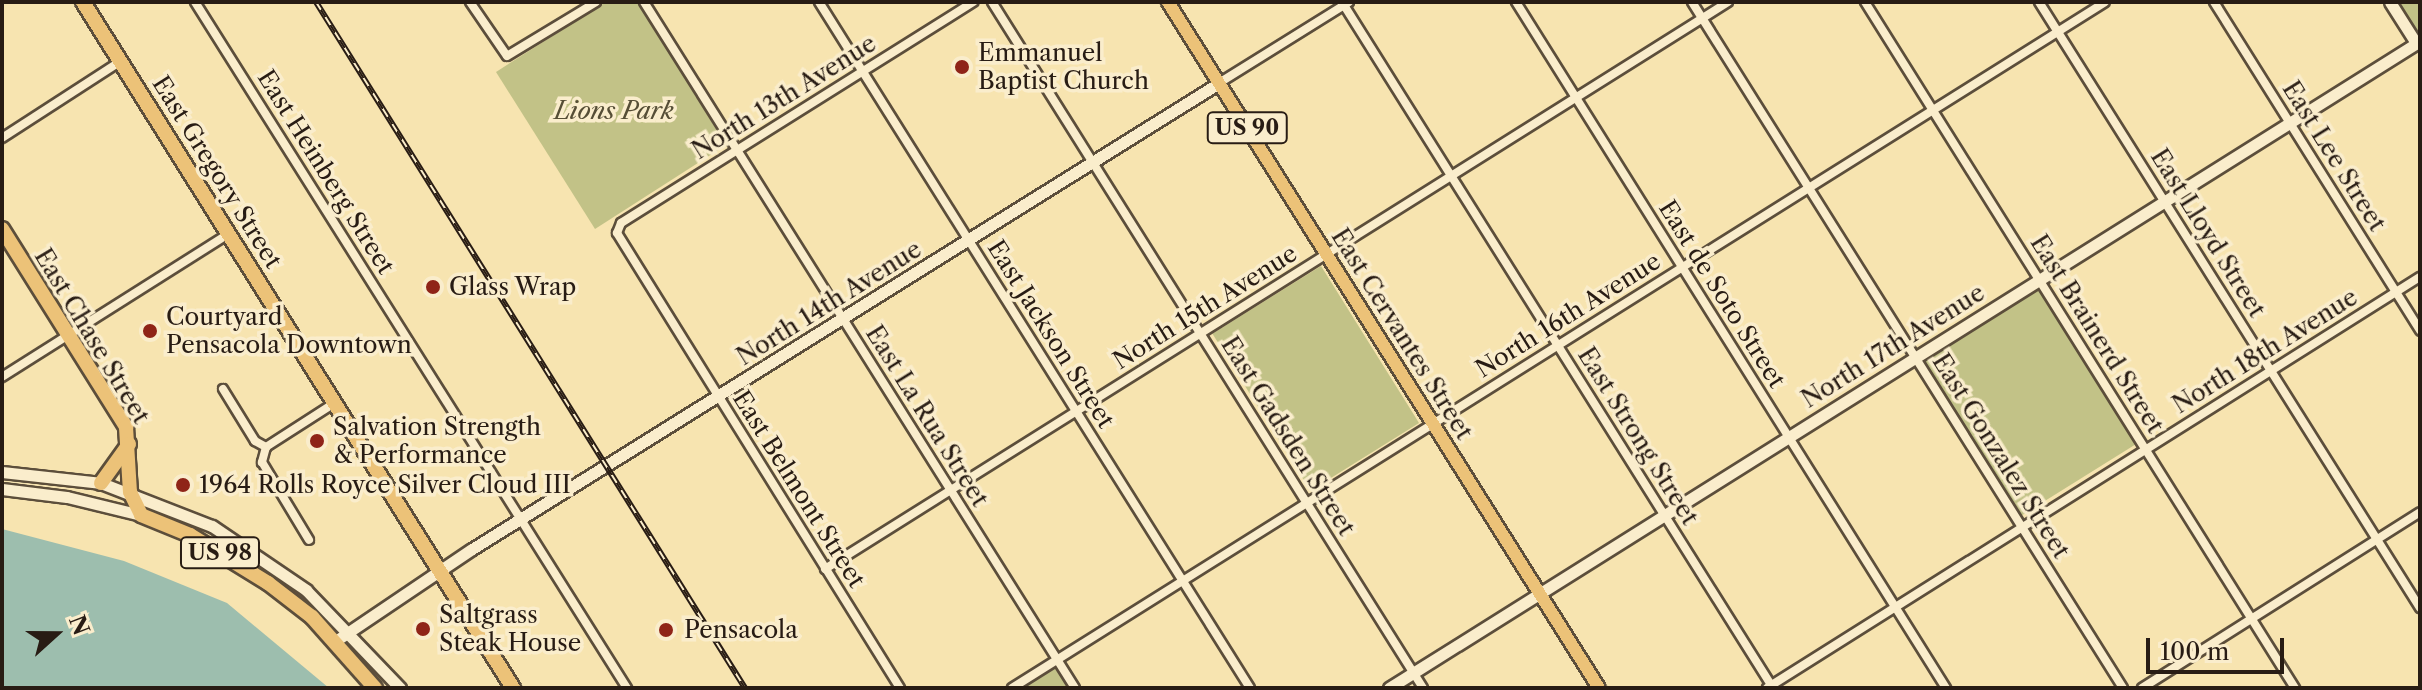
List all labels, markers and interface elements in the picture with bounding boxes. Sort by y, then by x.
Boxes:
street label: North 13th Avenue [686,28,882,166]
place label: Emmanuel Baptist Church [978,39,1149,95]
marker: Emmanuel Baptist Church [953,58,971,76]
street label: East Heinberg Street [251,65,401,279]
street label: East Gregory Street [146,70,288,274]
street label: East Lee Street [2276,76,2392,236]
park label: Lions Park [554,97,674,125]
road number: US 90 [1205,110,1289,146]
street label: East Lloyd Street [2145,144,2271,322]
street label: East de Soto Street [1653,195,1791,393]
street label: East Cervantes Street [1325,223,1479,445]
street label: East Brainerd Street [2024,230,2170,438]
street label: North 14th Avenue [731,234,927,372]
street label: East Jackson Street [981,235,1121,433]
street label: North 15th Avenue [1107,239,1303,375]
street label: East Chase Street [28,243,156,429]
street label: North 16th Avenue [1470,246,1666,384]
place label: Glass Wrap [449,273,577,301]
marker: Glass Wrap [424,278,442,296]
street label: North 17th Avenue [1796,278,1990,414]
street label: North 18th Avenue [2167,282,2363,420]
place label: Courtyard Pensacola Downtown [166,303,412,359]
street label: East La Rua Street [860,320,994,512]
marker: Courtyard Pensacola Downtown [141,322,159,340]
street label: East Gadsden Street [1215,331,1361,541]
street label: East Strong Street [1572,342,1704,530]
street label: East Gonzalez Street [1926,348,2076,564]
street label: East Belmont Street [727,385,871,593]
place label: Salvation Strength & Performance [333,413,541,469]
marker: Salvation Strength & Performance [308,432,326,450]
place label: 1964 Rolls Royce Silver Cloud III [199,471,571,499]
marker: 1964 Rolls Royce Silver Cloud III [174,476,192,494]
road number: US 98 [178,535,262,571]
north arrow [16,594,96,674]
place label: Saltgrass Steak House [439,601,582,657]
text: N [63,611,95,639]
place label: Pensacola [684,616,798,644]
marker: Pensacola [655,619,677,641]
marker: Saltgrass Steak House [414,620,432,638]
scale bar [2150,622,2288,672]
text: 100 m [2160,637,2229,666]

